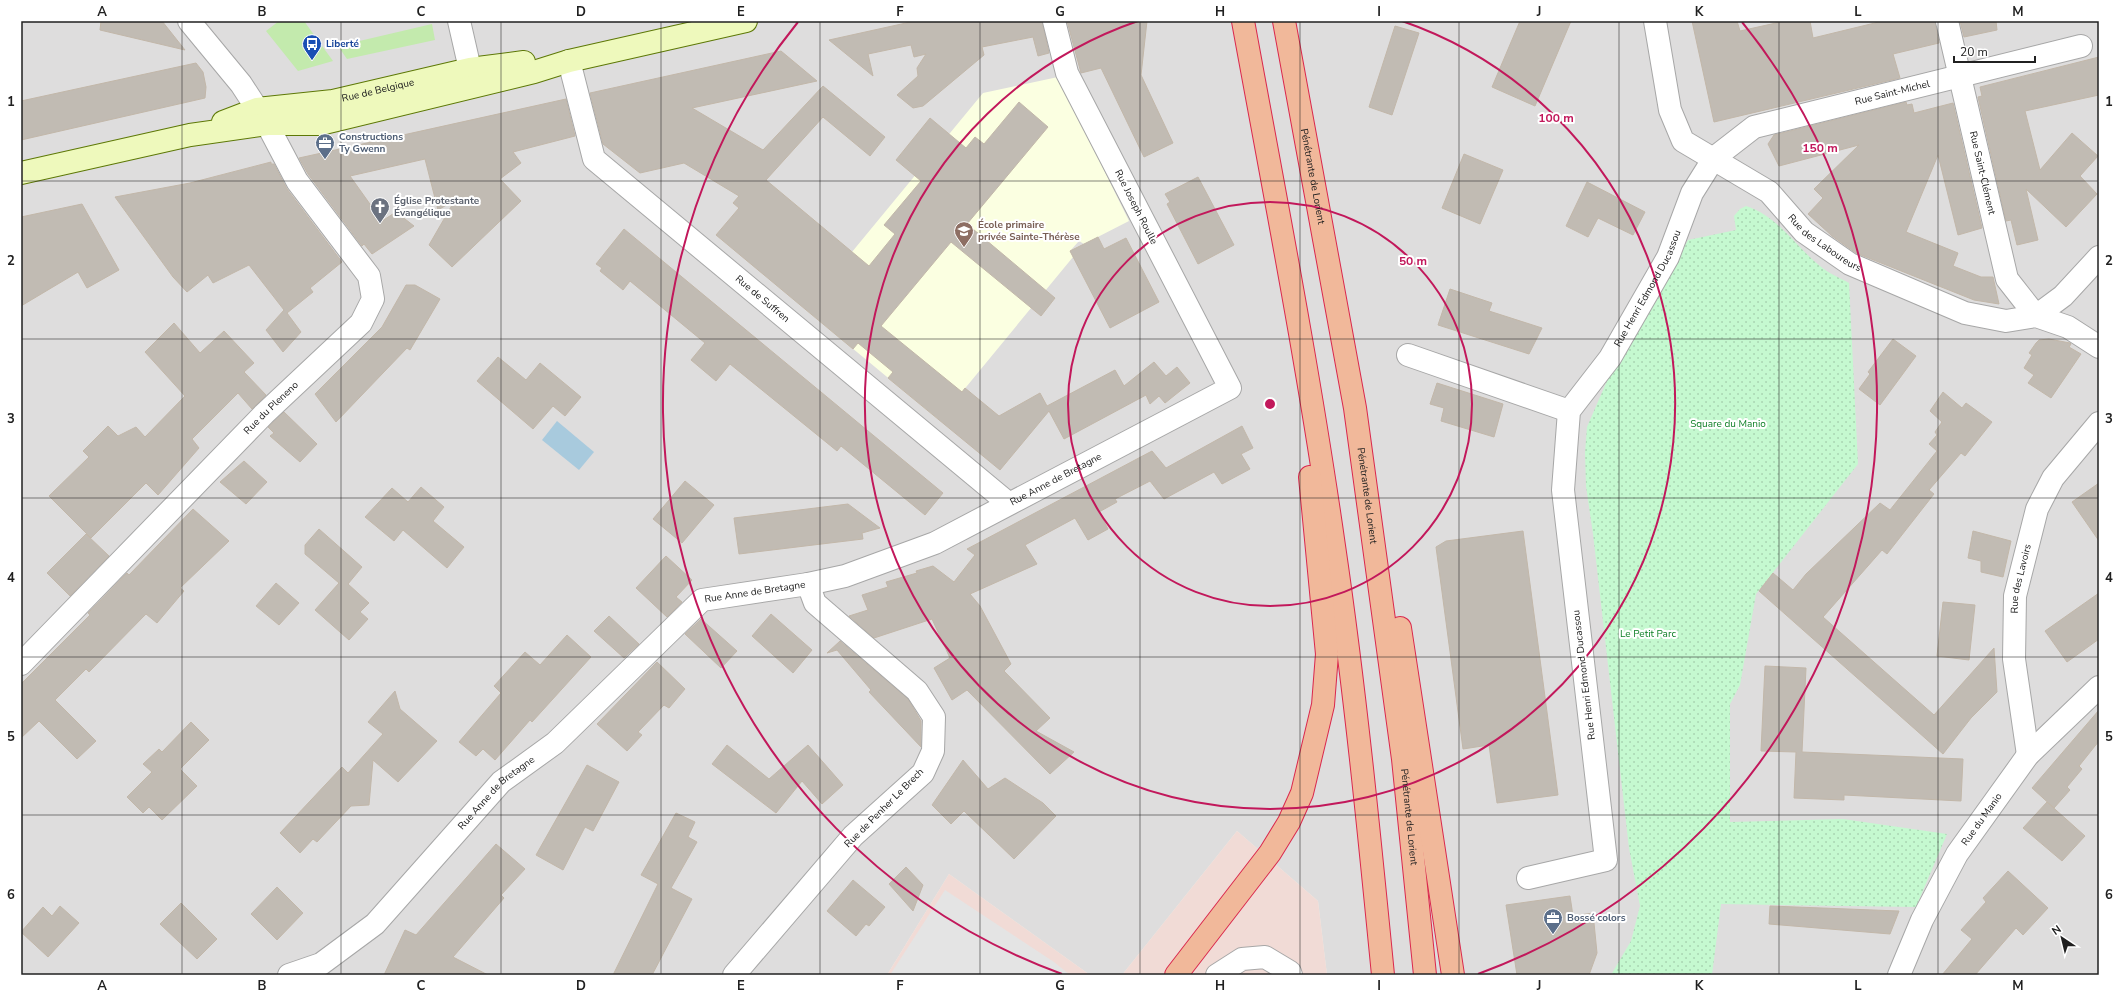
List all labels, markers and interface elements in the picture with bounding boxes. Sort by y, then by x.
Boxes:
text: A [97,3,107,21]
text: B [258,3,267,21]
text: C [417,3,426,21]
text: D [576,3,586,21]
text: E [737,3,745,21]
text: F [896,3,904,21]
text: G [1055,3,1065,21]
text: H [1215,3,1225,21]
text: I [1377,3,1381,21]
text: J [1536,3,1541,21]
text: K [1695,3,1704,21]
text: L [1854,3,1862,21]
text: M [2012,3,2024,21]
bus stop icon: Liberté [301,33,323,61]
place label: Liberté [326,37,360,51]
scale bar [1954,38,2035,64]
text: 20 m [1960,44,1988,60]
street label: Rue de Belgique [340,75,416,106]
street label: Rue Saint-Michel [1853,77,1931,109]
text: 1 [7,93,15,111]
text: 1 [2105,93,2113,111]
text: 100 m [1538,110,1574,126]
street label: Pénétrante de Lorient [1297,127,1328,226]
place label: Constructions Ty Gwenn [339,130,403,156]
street label: Rue Saint-Clément [1966,130,1999,217]
office icon: Constructions Ty Gwenn [314,132,336,160]
text: 150 m [1802,140,1838,156]
street label: Rue Joseph Roulle [1111,167,1161,247]
place label: Église Protestante Évangélique [394,194,480,220]
church icon: Église Protestante Évangélique [369,196,391,224]
street label: Rue des Laboureurs [1784,211,1864,275]
place label: École primaire privée Sainte-Thérèse [978,218,1080,244]
school or university icon: École primaire privée Sainte-Thérèse [953,220,975,248]
street label: Rue Henri Edmond Ducassou [1611,228,1684,350]
text: 2 [7,252,15,270]
text: 2 [2105,252,2113,270]
text: 50 m [1399,253,1427,269]
street label: Rue de Suffren [732,272,793,326]
street label: Rue du Pleneno [241,378,302,438]
centre of rings [1263,397,1277,411]
text: 3 [7,410,15,428]
text: 3 [2105,410,2113,428]
park label: Square du Manio [1690,417,1766,431]
street label: Pénétrante de Lorient [1353,447,1381,545]
street label: Rue Anne de Bretagne [1007,450,1104,509]
street label: Rue des Lavoirs [2008,542,2035,614]
text: 4 [7,569,15,587]
text: 4 [2105,569,2113,587]
street label: Rue Anne de Bretagne [703,578,806,607]
street label: Rue Henri Edmond Ducassou [1569,609,1599,741]
park label: Le Petit Parc [1620,627,1676,641]
text: 5 [7,728,15,746]
text: 5 [2105,728,2113,746]
street label: Rue Anne de Bretagne [455,753,538,833]
street label: Rue de Penher Le Brech [841,765,927,851]
street label: Pénétrante de Lorient [1397,768,1421,866]
street label: Rue du Manio [1958,790,2006,848]
text: 6 [7,886,15,904]
text: 6 [2105,886,2113,904]
office icon: Bossé colors [1542,907,1564,935]
place label: Bossé colors [1567,911,1626,925]
north arrow [2042,918,2082,958]
text: N [2049,922,2064,939]
text: A [97,977,107,995]
text: B [258,977,267,995]
text: C [417,977,426,995]
text: D [576,977,586,995]
text: E [737,977,745,995]
text: F [896,977,904,995]
text: G [1055,977,1065,995]
text: H [1215,977,1225,995]
text: I [1377,977,1381,995]
text: J [1536,977,1541,995]
text: K [1695,977,1704,995]
text: L [1854,977,1862,995]
text: M [2012,977,2024,995]

